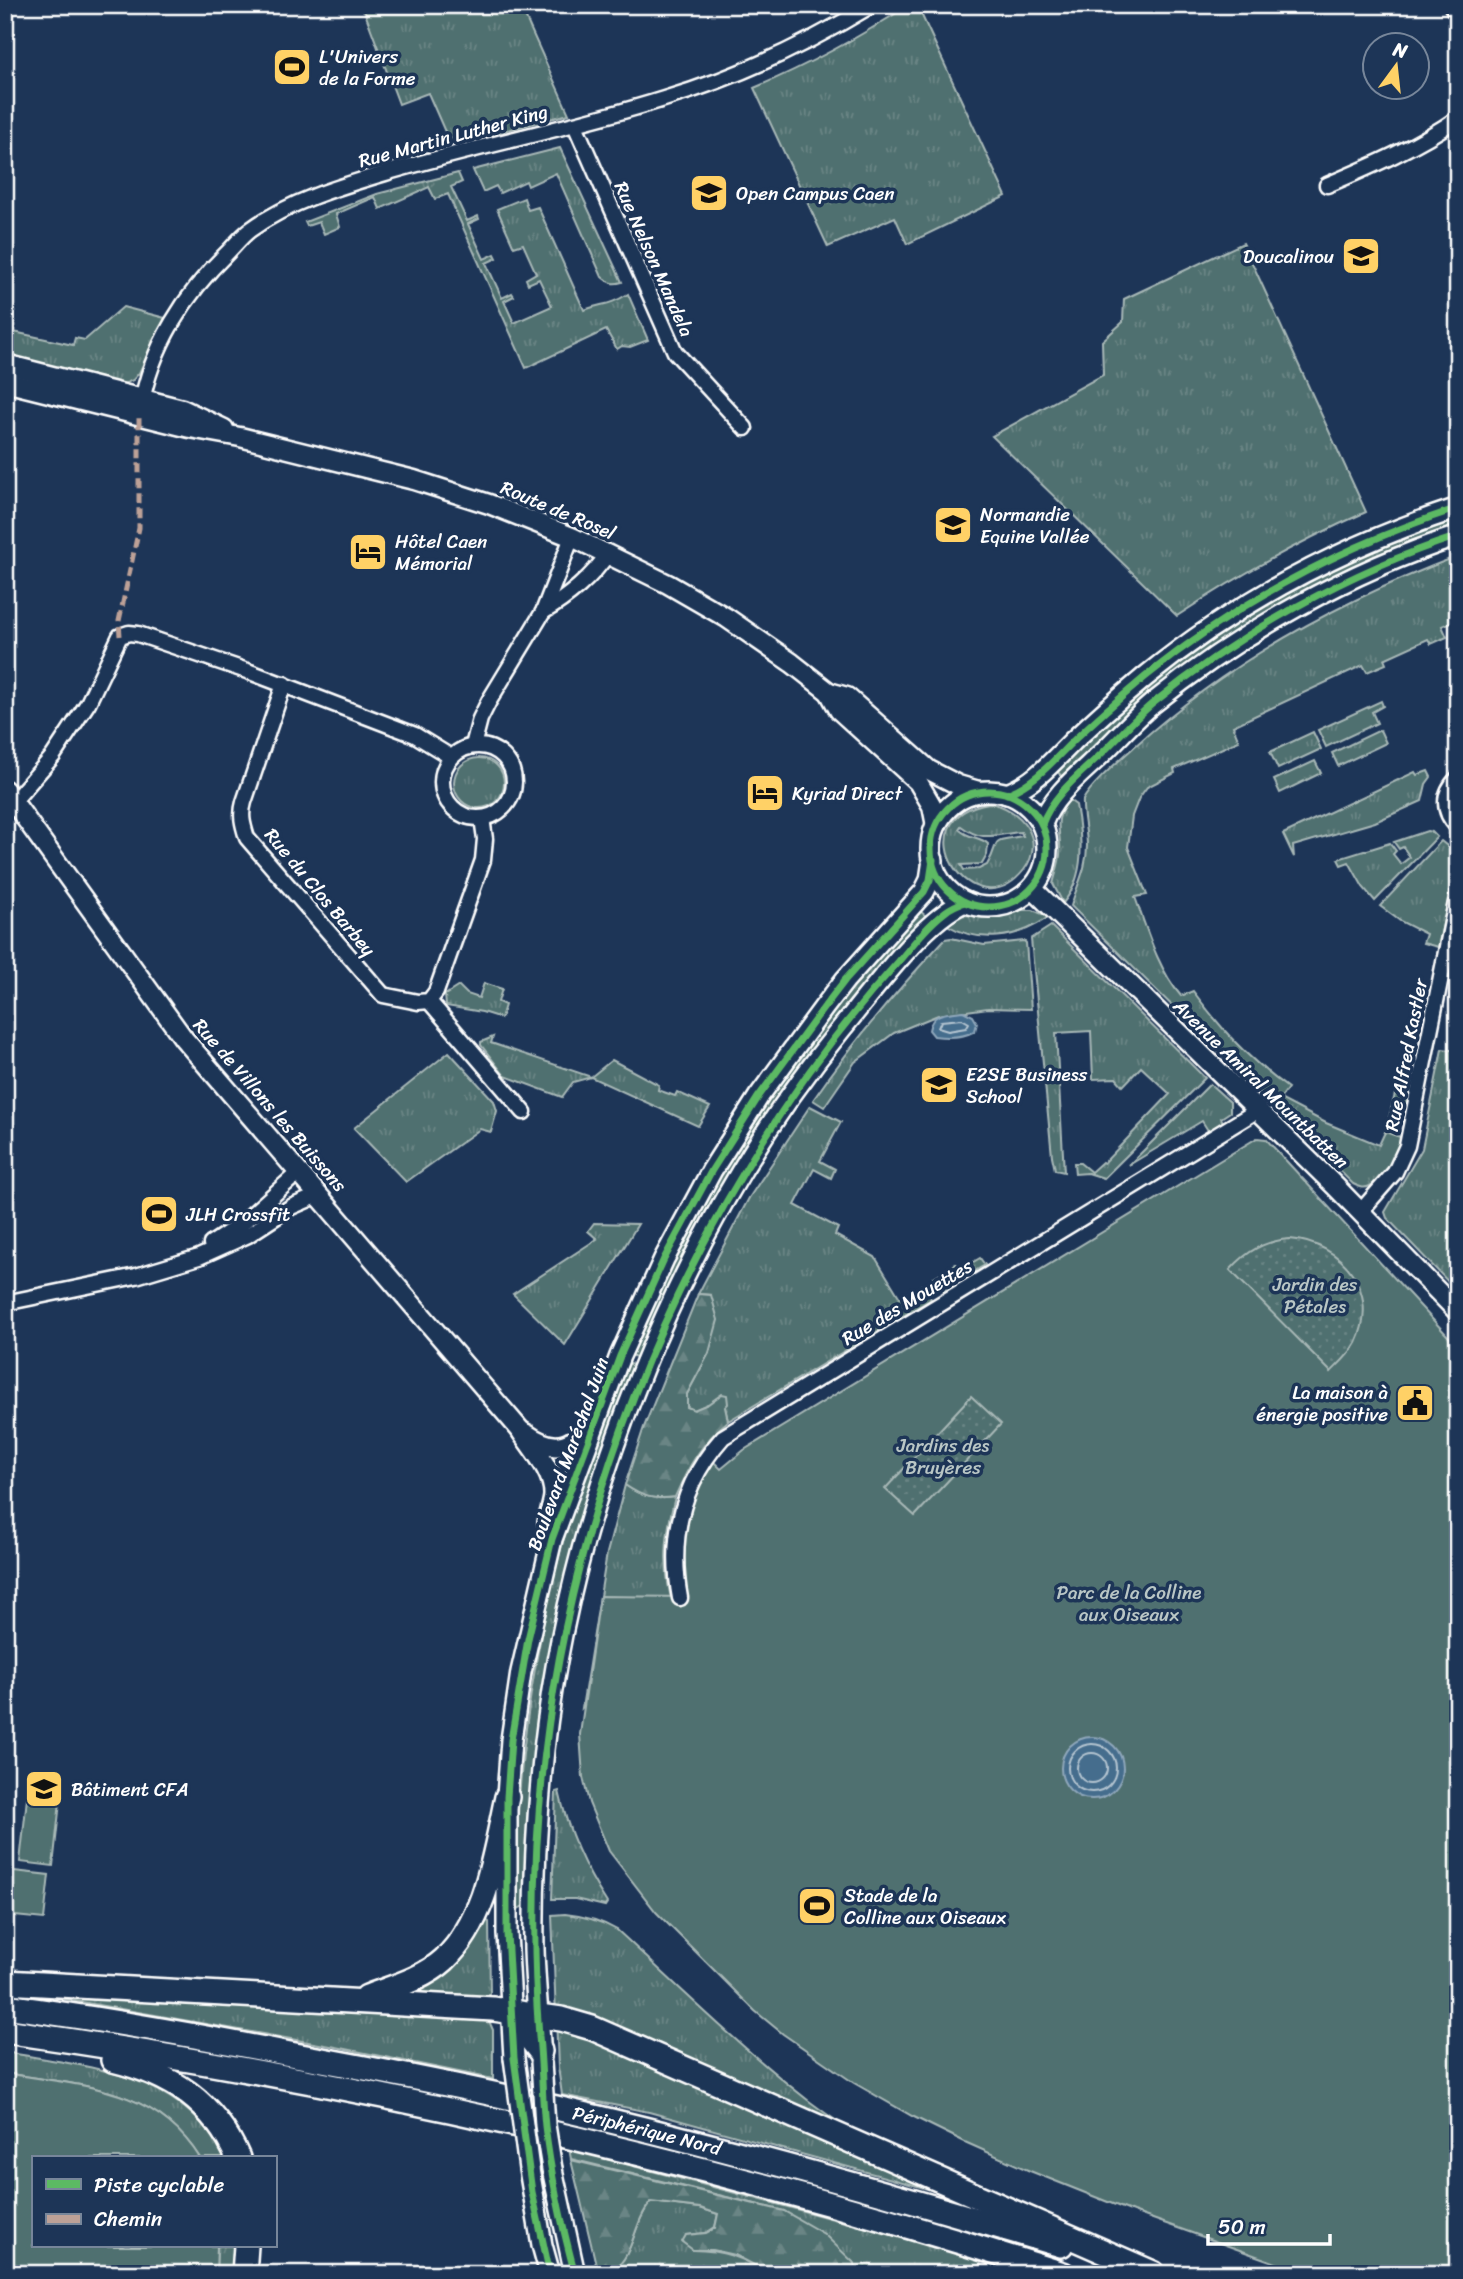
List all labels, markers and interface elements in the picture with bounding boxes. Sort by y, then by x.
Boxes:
north arrow [1362,32,1432,102]
text: N [1389,32,1412,68]
place label: L'Univers de la Forme [319,40,416,95]
sports icon: L'Univers de la Forme [271,46,313,88]
street label: Rue Martin Luther King [355,95,552,177]
school or university icon: Open Campus Caen [688,172,730,214]
street label: Rue Nelson Mandela [605,176,703,343]
place label: Open Campus Caen [736,177,895,210]
school or university icon: Doucalinou [1340,235,1382,277]
place label: Doucalinou [1243,240,1334,273]
street label: Route de Rosel [495,471,621,549]
place label: Normandie Equine Vallée [980,498,1090,553]
school or university icon: Normandie Equine Vallée [932,504,974,546]
place label: Hôtel Caen Mémorial [395,525,487,580]
hotel icon: Hôtel Caen Mémorial [347,531,389,573]
hotel icon: Kyriad Direct [744,772,786,814]
place label: Kyriad Direct [792,777,904,810]
street label: Rue du Clos Barbey [256,820,384,964]
street label: Rue Alfred Kastler [1375,975,1437,1134]
street label: Avenue Amiral Mountbatten [1165,990,1357,1177]
street label: Rue de Villons les Buissons [185,1010,355,1200]
place label: E2SE Business School [966,1058,1087,1113]
school or university icon: E2SE Business School [918,1064,960,1106]
sports icon: JLH Crossfit [138,1193,180,1235]
place label: JLH Crossfit [185,1198,290,1231]
street label: Rue des Mouettes [835,1250,979,1354]
park label: Jardin des Pétales [1272,1268,1358,1323]
street label: Boulevard Maréchal Juin [518,1352,618,1556]
place label: La maison à énergie positive [1256,1376,1388,1431]
public building icon: La maison à énergie positive [1394,1382,1436,1424]
park label: Jardins des Bruyères [896,1429,989,1484]
park label: Parc de la Colline aux Oiseaux [1057,1576,1201,1631]
school or university icon: Bâtiment CFA [23,1768,65,1810]
place label: Bâtiment CFA [71,1773,189,1806]
place label: Stade de la Colline aux Oiseaux [844,1879,1006,1934]
sports icon: Stade de la Colline aux Oiseaux [796,1885,838,1927]
street label: Périphérique Nord [569,2096,727,2165]
legend [32,2156,276,2248]
text: Piste cyclable [94,2166,225,2204]
text: Chemin [94,2200,162,2238]
scale bar [1208,2202,1330,2246]
text: 50 m [1218,2208,1266,2246]

